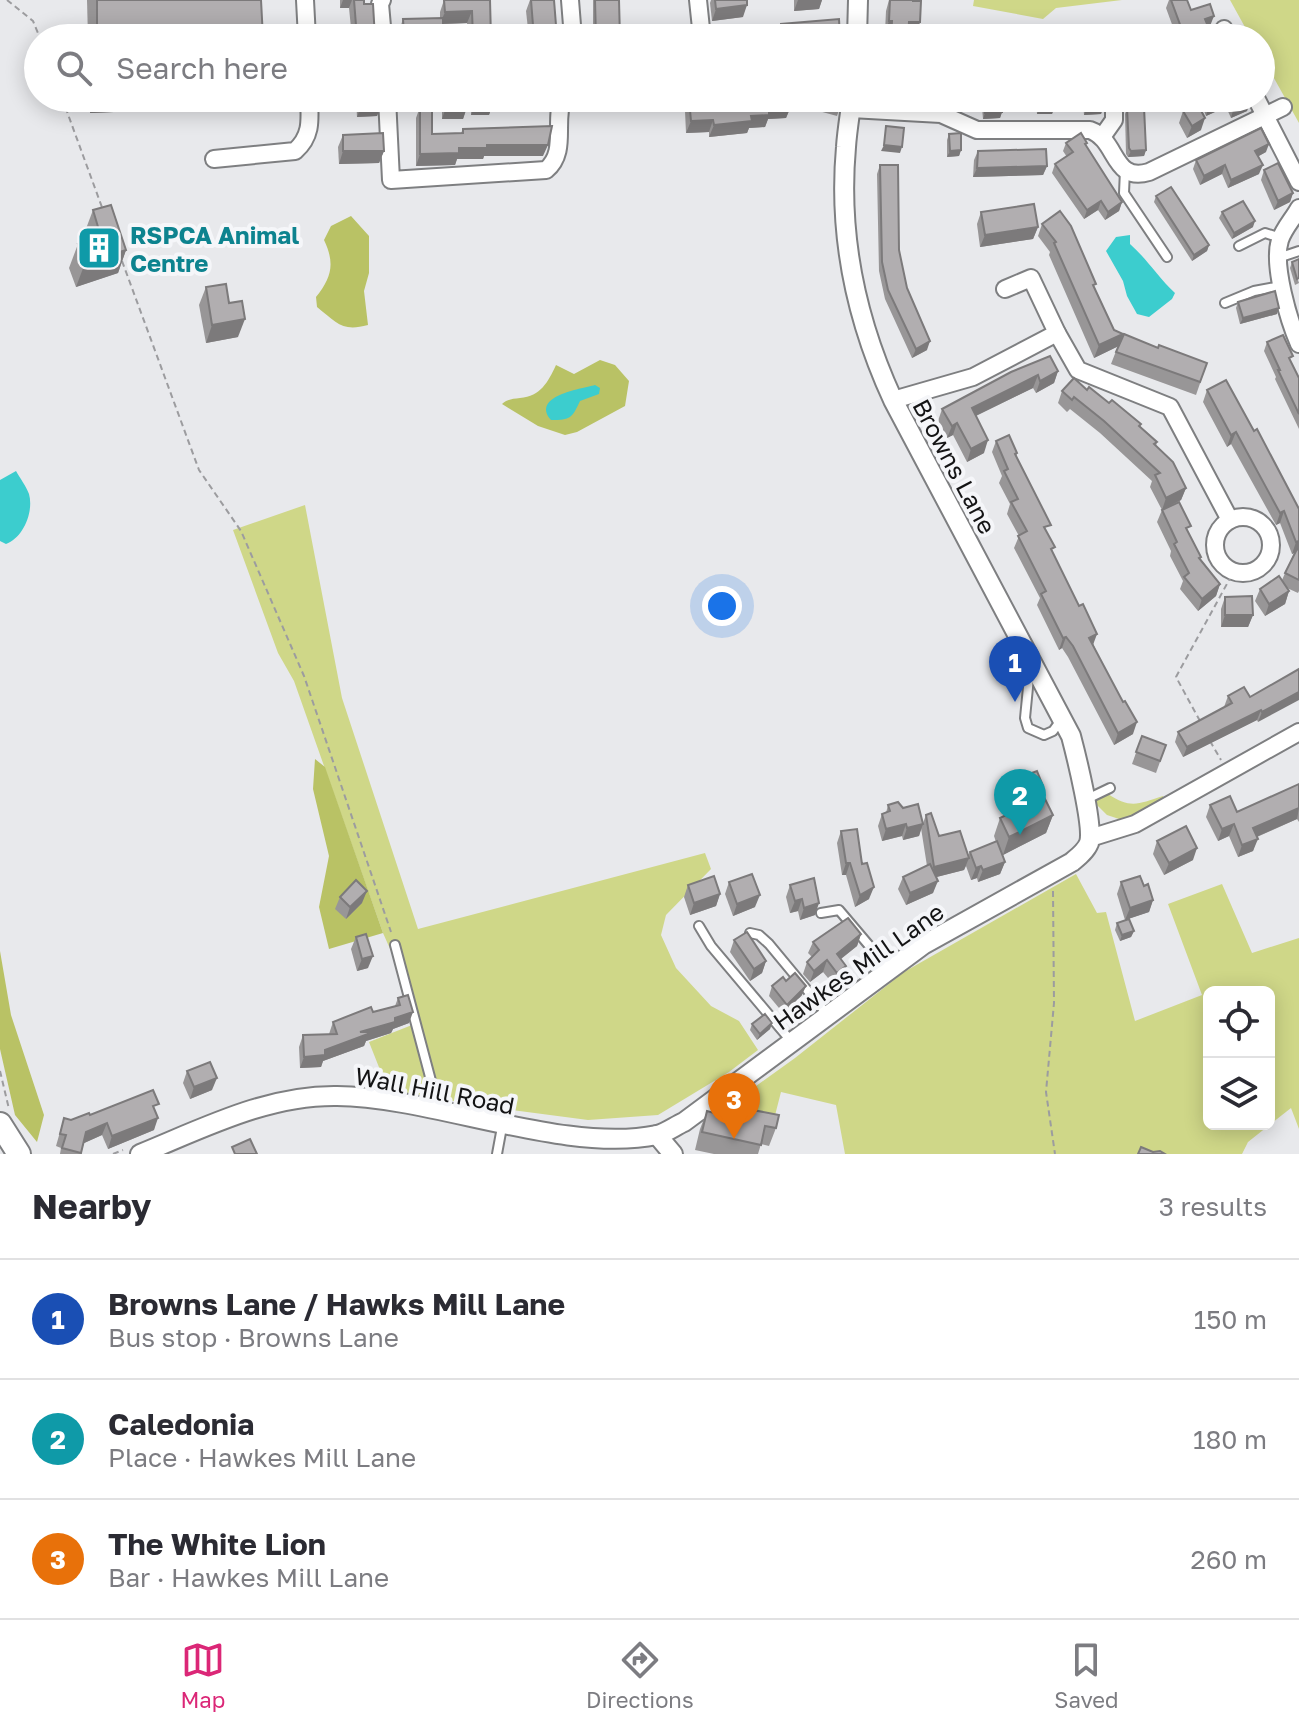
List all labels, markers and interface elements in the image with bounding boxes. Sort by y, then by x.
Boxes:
search box [24,24,1275,112]
icon: search [52,46,96,90]
text: Search here [116,50,288,86]
place label: RSPCA Animal Centre [130,220,299,277]
building icon: RSPCA Animal Centre [75,224,123,272]
street label: Browns Lane [907,394,1003,538]
your location [702,586,742,626]
pin: 1 [989,636,1041,702]
pin: 2 [994,769,1046,835]
street label: Hawkes Mill Lane [767,896,949,1036]
map controls [1203,986,1275,1130]
button: locate [1203,986,1275,1058]
button: layers [1203,1058,1275,1130]
street label: Wall Hill Road [353,1060,517,1120]
pin: 3 [708,1073,760,1139]
text: Nearby [32,1186,152,1226]
text: 3 results [1159,1191,1267,1222]
text: Browns Lane / Hawks Mill Lane [108,1286,565,1322]
text: 1 [51,1304,65,1335]
text: 150 m [1194,1304,1267,1335]
text: Bus stop · Browns Lane [108,1322,399,1353]
text: Caledonia [108,1406,255,1442]
text: 2 [50,1424,66,1455]
text: 180 m [1193,1424,1267,1455]
text: Place · Hawkes Mill Lane [108,1442,416,1473]
text: The White Lion [108,1526,326,1562]
text: 3 [50,1544,66,1575]
text: 260 m [1191,1544,1267,1575]
text: Bar · Hawkes Mill Lane [108,1562,389,1593]
tab: Map [180,1638,225,1713]
tab: Directions [586,1638,694,1713]
tab: Saved [1054,1638,1119,1713]

